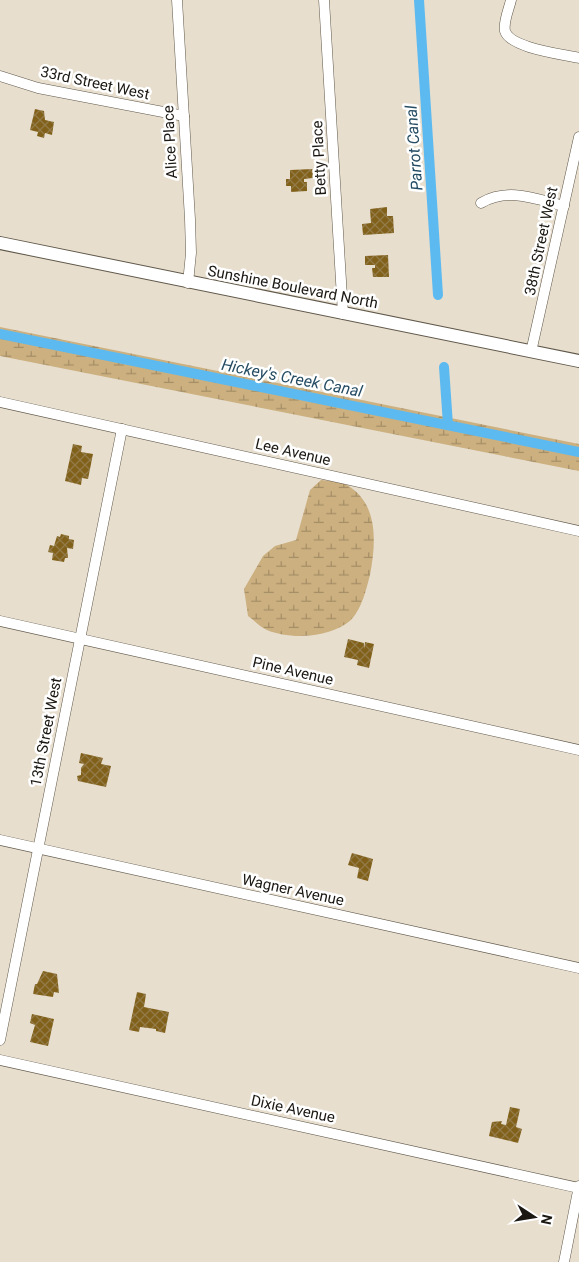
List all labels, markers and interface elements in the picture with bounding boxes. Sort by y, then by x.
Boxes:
street label: 33rd Street West [39,63,151,103]
water label: Parrot Canal [402,104,426,191]
street label: Alice Place [159,105,181,179]
street label: Betty Place [308,120,330,196]
street label: 38th Street West [521,185,561,297]
street label: Sunshine Boulevard North [206,262,380,312]
water label: Hickey's Creek Canal [220,355,364,401]
street label: Lee Avenue [254,435,332,469]
street label: Pine Avenue [251,653,335,689]
street label: 13th Street West [27,676,65,788]
street label: Wagner Avenue [240,870,346,910]
street label: Dixie Avenue [249,1091,337,1127]
north arrow [509,1192,559,1242]
text: N [538,1213,556,1226]

